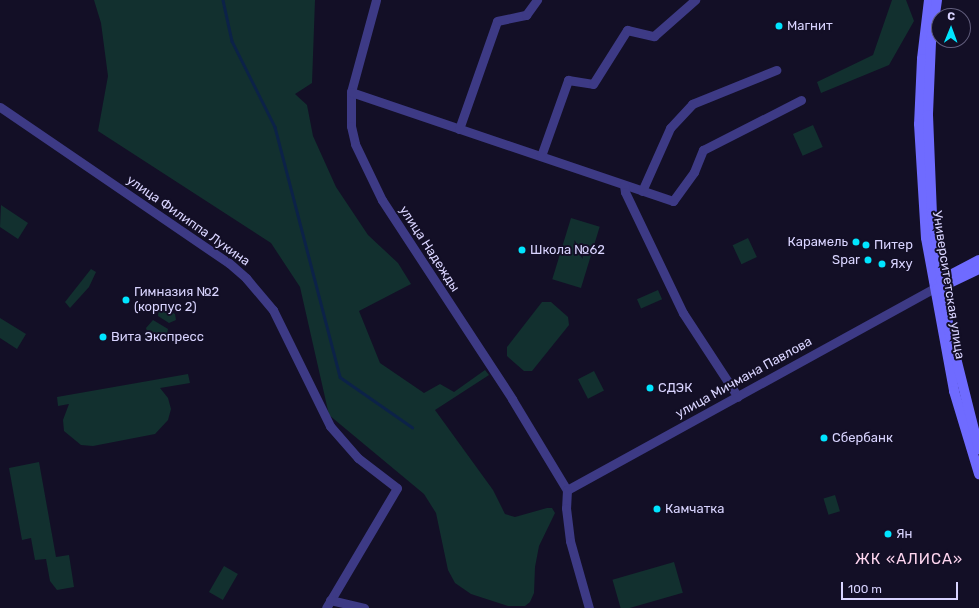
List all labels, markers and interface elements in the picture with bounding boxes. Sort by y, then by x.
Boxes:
north arrow [931,8,971,48]
text: С [947,10,955,23]
place label: Магнит [787,18,833,34]
marker: Магнит [774,21,784,31]
street label: улица Филиппа Лукина [123,172,253,270]
street label: улица Надежды [395,203,463,295]
street label: Университетская улица [929,210,967,360]
place label: Карамель [787,234,848,250]
marker: Карамель [851,237,861,247]
place label: Питер [874,237,913,253]
marker: Питер [861,240,871,250]
place label: Школа №62 [530,242,605,258]
marker: Школа №62 [517,245,527,255]
place label: Spar [832,252,860,268]
marker: Spar [863,255,873,265]
place label: Яху [890,256,913,272]
marker: Яху [877,259,887,269]
place label: Гимназия №2 (корпус 2) [134,285,219,316]
marker: Гимназия №2 (корпус 2) [121,295,131,305]
place label: Вита Экспресс [111,329,204,345]
marker: Вита Экспресс [98,332,108,342]
street label: улица Мичмана Павлова [673,334,815,422]
place label: СДЭК [658,380,693,396]
marker: СДЭК [645,383,655,393]
place label: Сбербанк [832,430,893,446]
marker: Сбербанк [819,433,829,443]
place label: Камчатка [665,501,724,517]
marker: Камчатка [652,504,662,514]
place label: Ян [896,526,912,542]
marker: Ян [883,529,893,539]
district label: ЖК «АЛИСА» [855,551,963,569]
scale bar [843,574,960,600]
text: 100 m [848,582,882,596]

